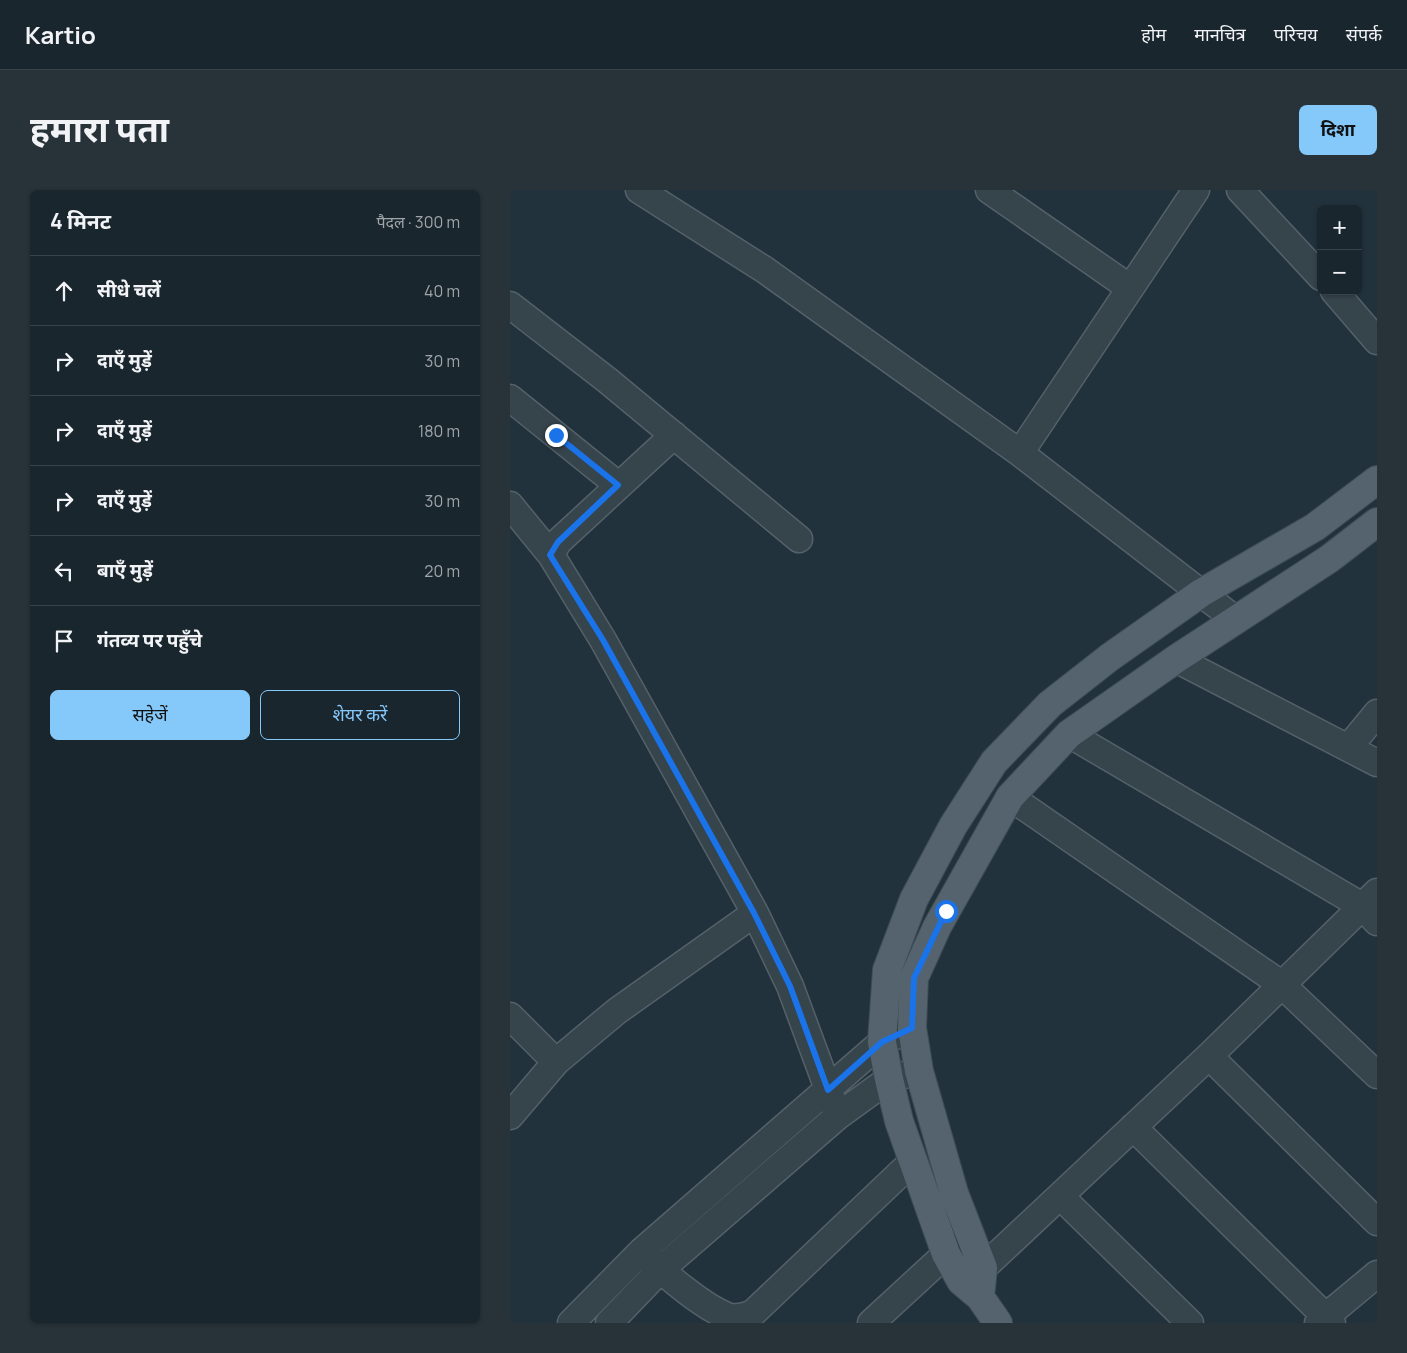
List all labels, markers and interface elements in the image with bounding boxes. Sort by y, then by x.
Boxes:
text: Kartio [25,18,96,51]
text: होम [1141,22,1166,46]
text: मानचित्र [1194,22,1246,46]
text: परिचय [1274,22,1318,46]
text: संपर्क [1346,22,1382,46]
text: हमारा पता [30,105,169,153]
button: दिशा [1299,105,1377,155]
map controls [1317,205,1362,295]
button: + [1317,205,1362,250]
text: 4 मिनट [50,207,111,235]
text: पैदल · 300 m [376,211,460,233]
button: − [1317,250,1362,295]
icon: ahead [50,277,78,305]
text: सीधे चलें [97,277,161,303]
text: 40 m [424,280,460,302]
icon: right [50,347,78,375]
text: दाएँ मुड़ें [97,347,152,373]
text: 30 m [425,350,460,372]
icon: right [50,417,78,445]
text: दाएँ मुड़ें [97,417,152,443]
text: 180 m [418,420,460,442]
route end [545,424,568,447]
icon: right [50,487,78,515]
text: दाएँ मुड़ें [97,487,152,513]
text: 30 m [425,490,460,512]
icon: left [50,557,78,585]
text: बाएँ मुड़ें [97,557,153,583]
text: 20 m [424,560,460,582]
icon: arrive [50,627,78,655]
text: गंतव्य पर पहुँचे [97,627,202,653]
button: सहेजें [50,690,250,740]
button: शेयर करें [260,690,460,740]
route start [935,900,958,923]

